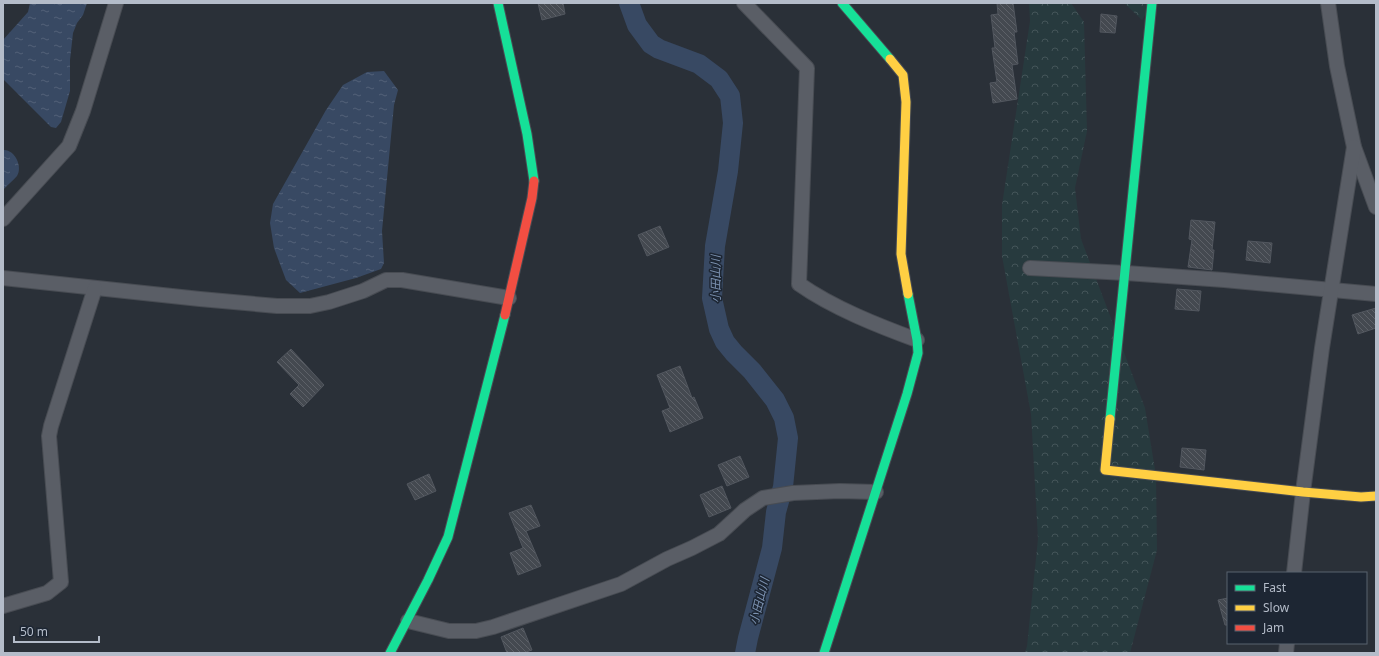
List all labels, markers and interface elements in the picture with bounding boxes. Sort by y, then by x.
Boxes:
water label: 小田山川 [707,253,724,303]
legend [1227,572,1367,644]
water label: 小田山川 [745,574,774,626]
text: Fast [1263,579,1287,596]
text: Slow [1263,599,1290,616]
scale bar [14,618,99,644]
text: Jam [1262,619,1284,636]
text: 50 m [20,623,48,640]

